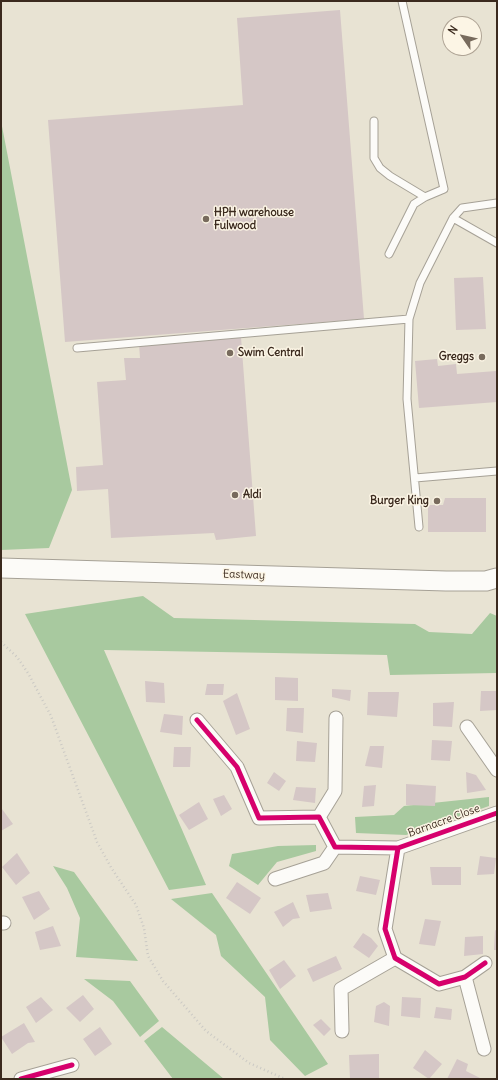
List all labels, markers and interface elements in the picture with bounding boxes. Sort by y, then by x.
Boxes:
north arrow [442,16,482,56]
text: N [445,23,461,37]
place label: HPH warehouse Fulwood [214,206,294,232]
marker: HPH warehouse Fulwood [201,214,211,224]
place label: Swim Central [238,346,303,360]
marker: Swim Central [225,348,235,358]
place label: Greggs [439,350,474,364]
marker: Greggs [477,352,487,362]
place label: Aldi [243,488,261,502]
marker: Aldi [230,490,240,500]
place label: Burger King [370,494,429,508]
marker: Burger King [432,496,442,506]
street label: Eastway [223,568,265,582]
street label: Barnacre Close [406,802,482,840]

